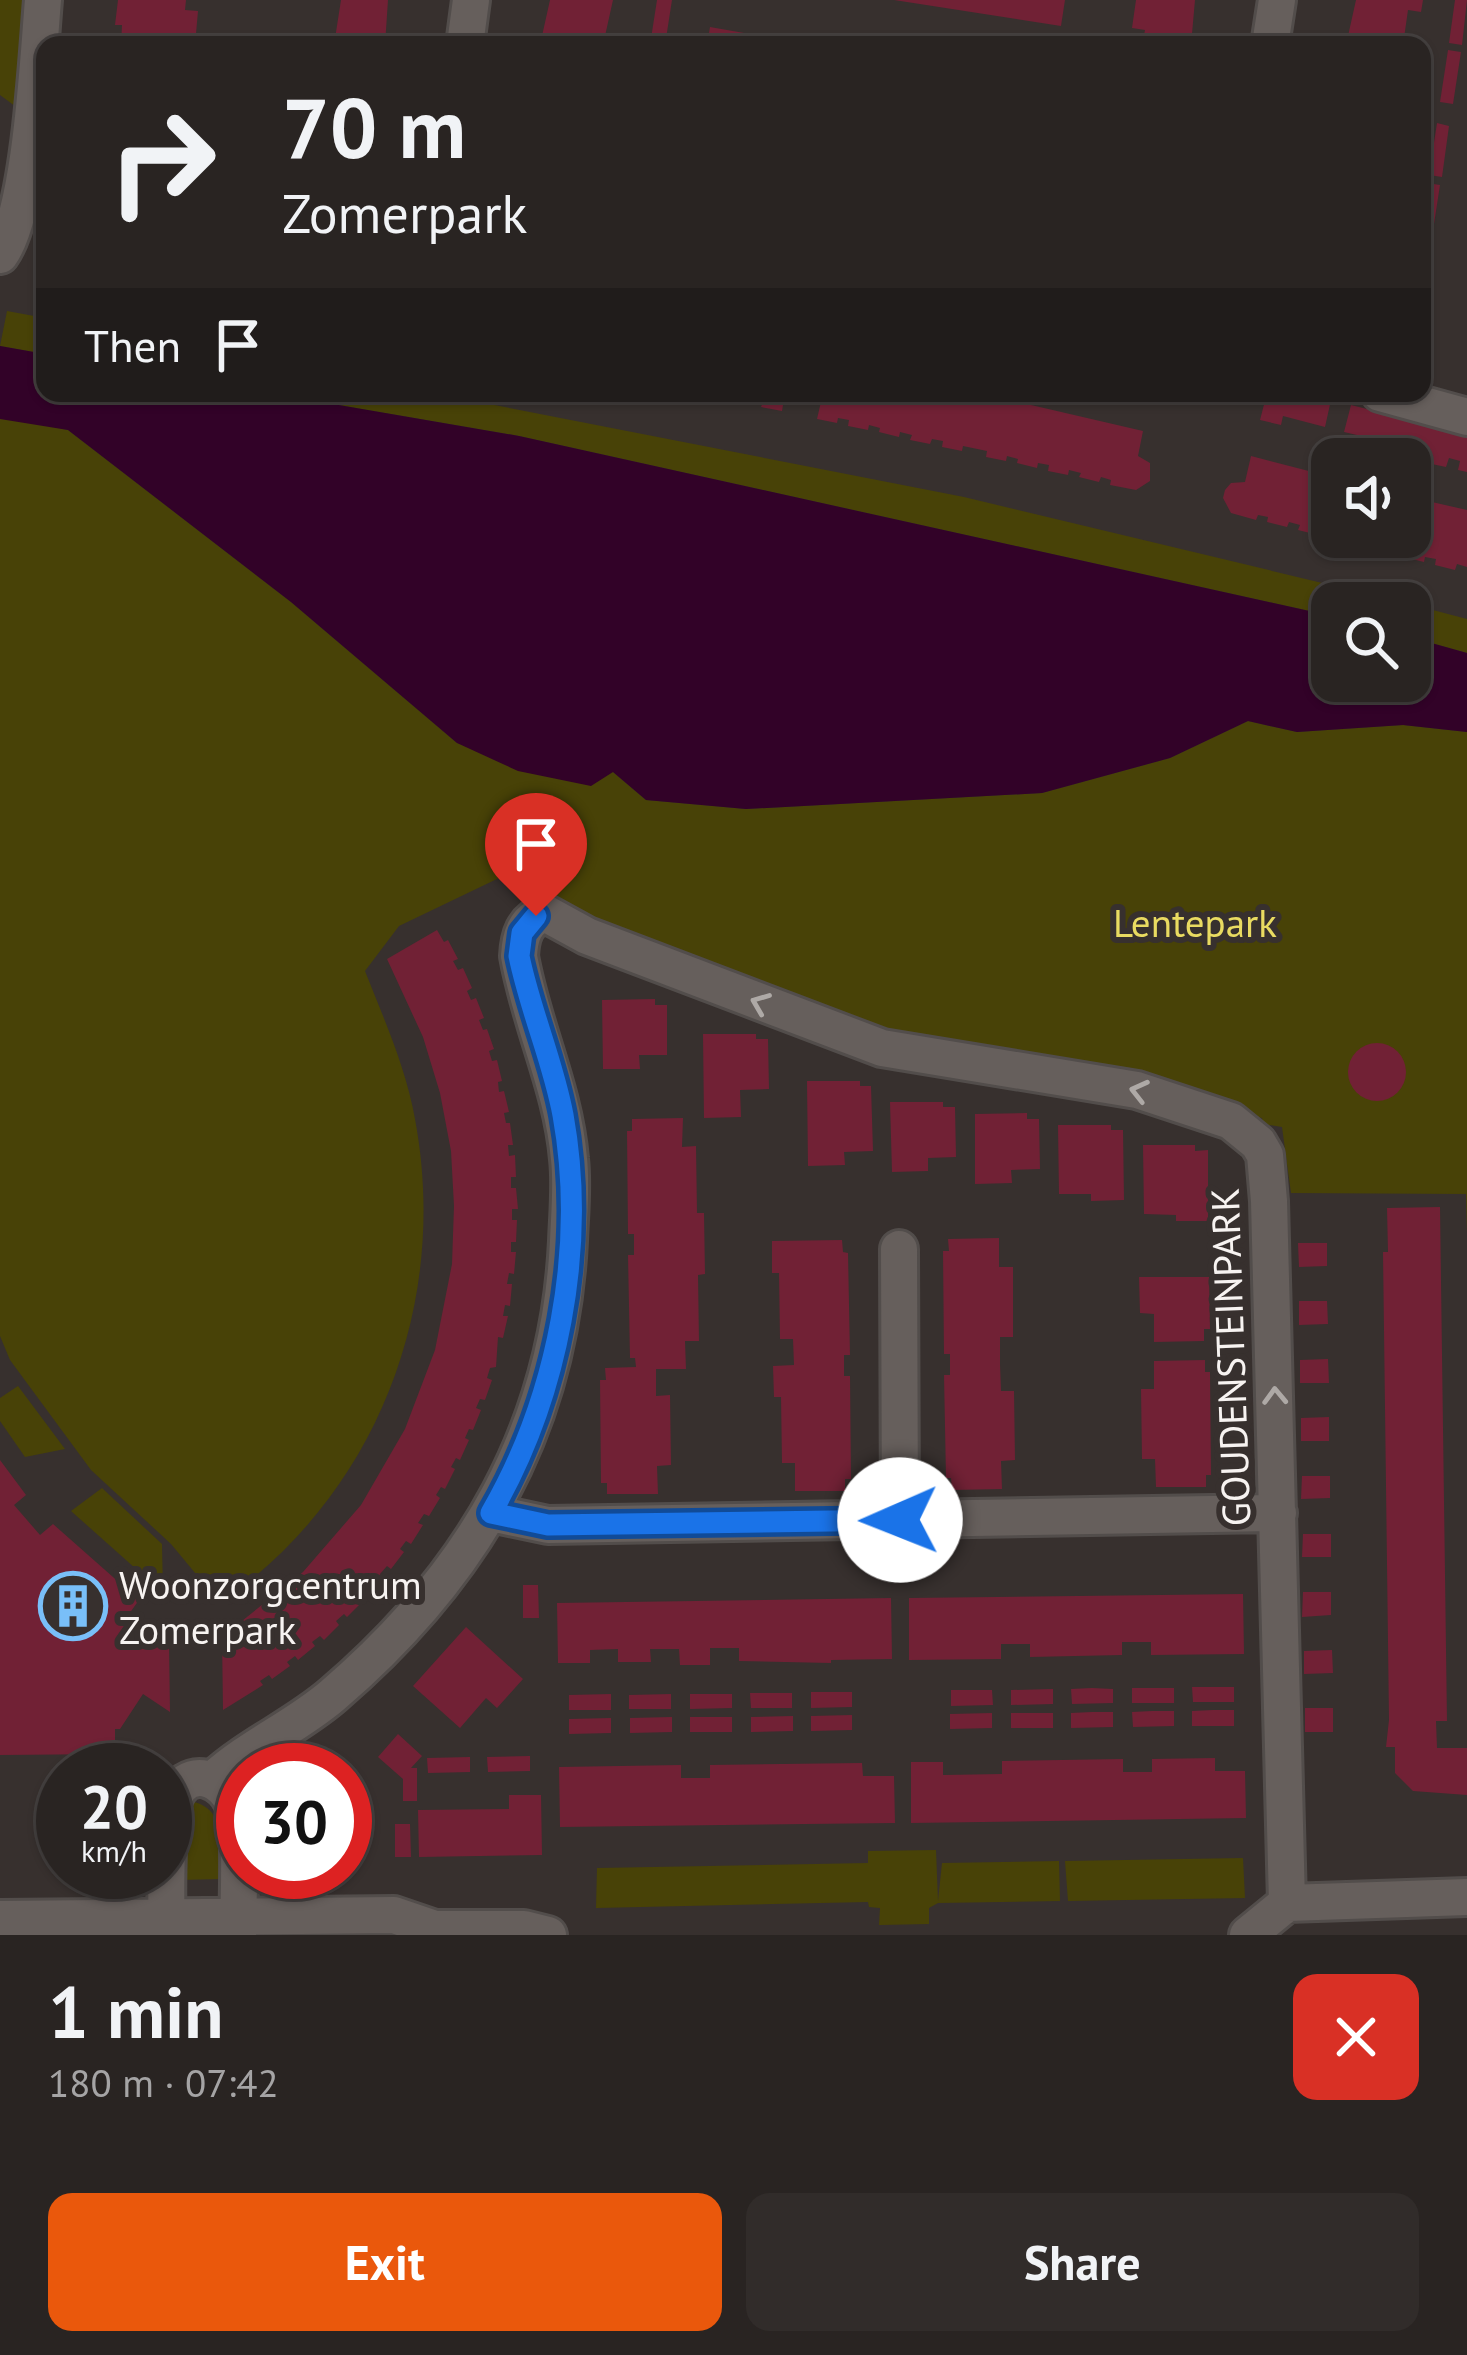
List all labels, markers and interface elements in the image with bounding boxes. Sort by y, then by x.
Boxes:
text: 70 m [282,72,466,181]
icon: right [84,84,240,240]
text: Zomerpark [282,178,527,248]
icon: arrive [205,312,271,378]
text: Then [84,316,181,374]
map controls [1311,438,1431,702]
button: sound [1311,438,1431,558]
button: search [1311,582,1431,702]
pin [485,793,587,916]
icon: arrive [503,811,569,877]
park label: Lentepark [1113,897,1277,948]
one-way arrow [751,993,772,1018]
one-way arrow [1129,1080,1149,1105]
street label: GOUDENSTEINPARK [1199,1187,1261,1527]
one-way arrow [1262,1386,1288,1405]
position arrow [837,1457,963,1583]
place label: Woonzorgcentrum Zomerpark [119,1559,422,1655]
building icon: Woonzorgcentrum Zomerpark [38,1571,108,1641]
speed limit sign: 30 [216,1743,372,1899]
text: 20 [80,1767,148,1845]
text: km/h [81,1831,147,1870]
text: 1 min [48,1965,224,2058]
button: close [1293,1974,1419,2100]
text: 180 m · 07:42 [48,2057,279,2108]
button: Exit [48,2193,722,2331]
button: Share [746,2193,1419,2331]

